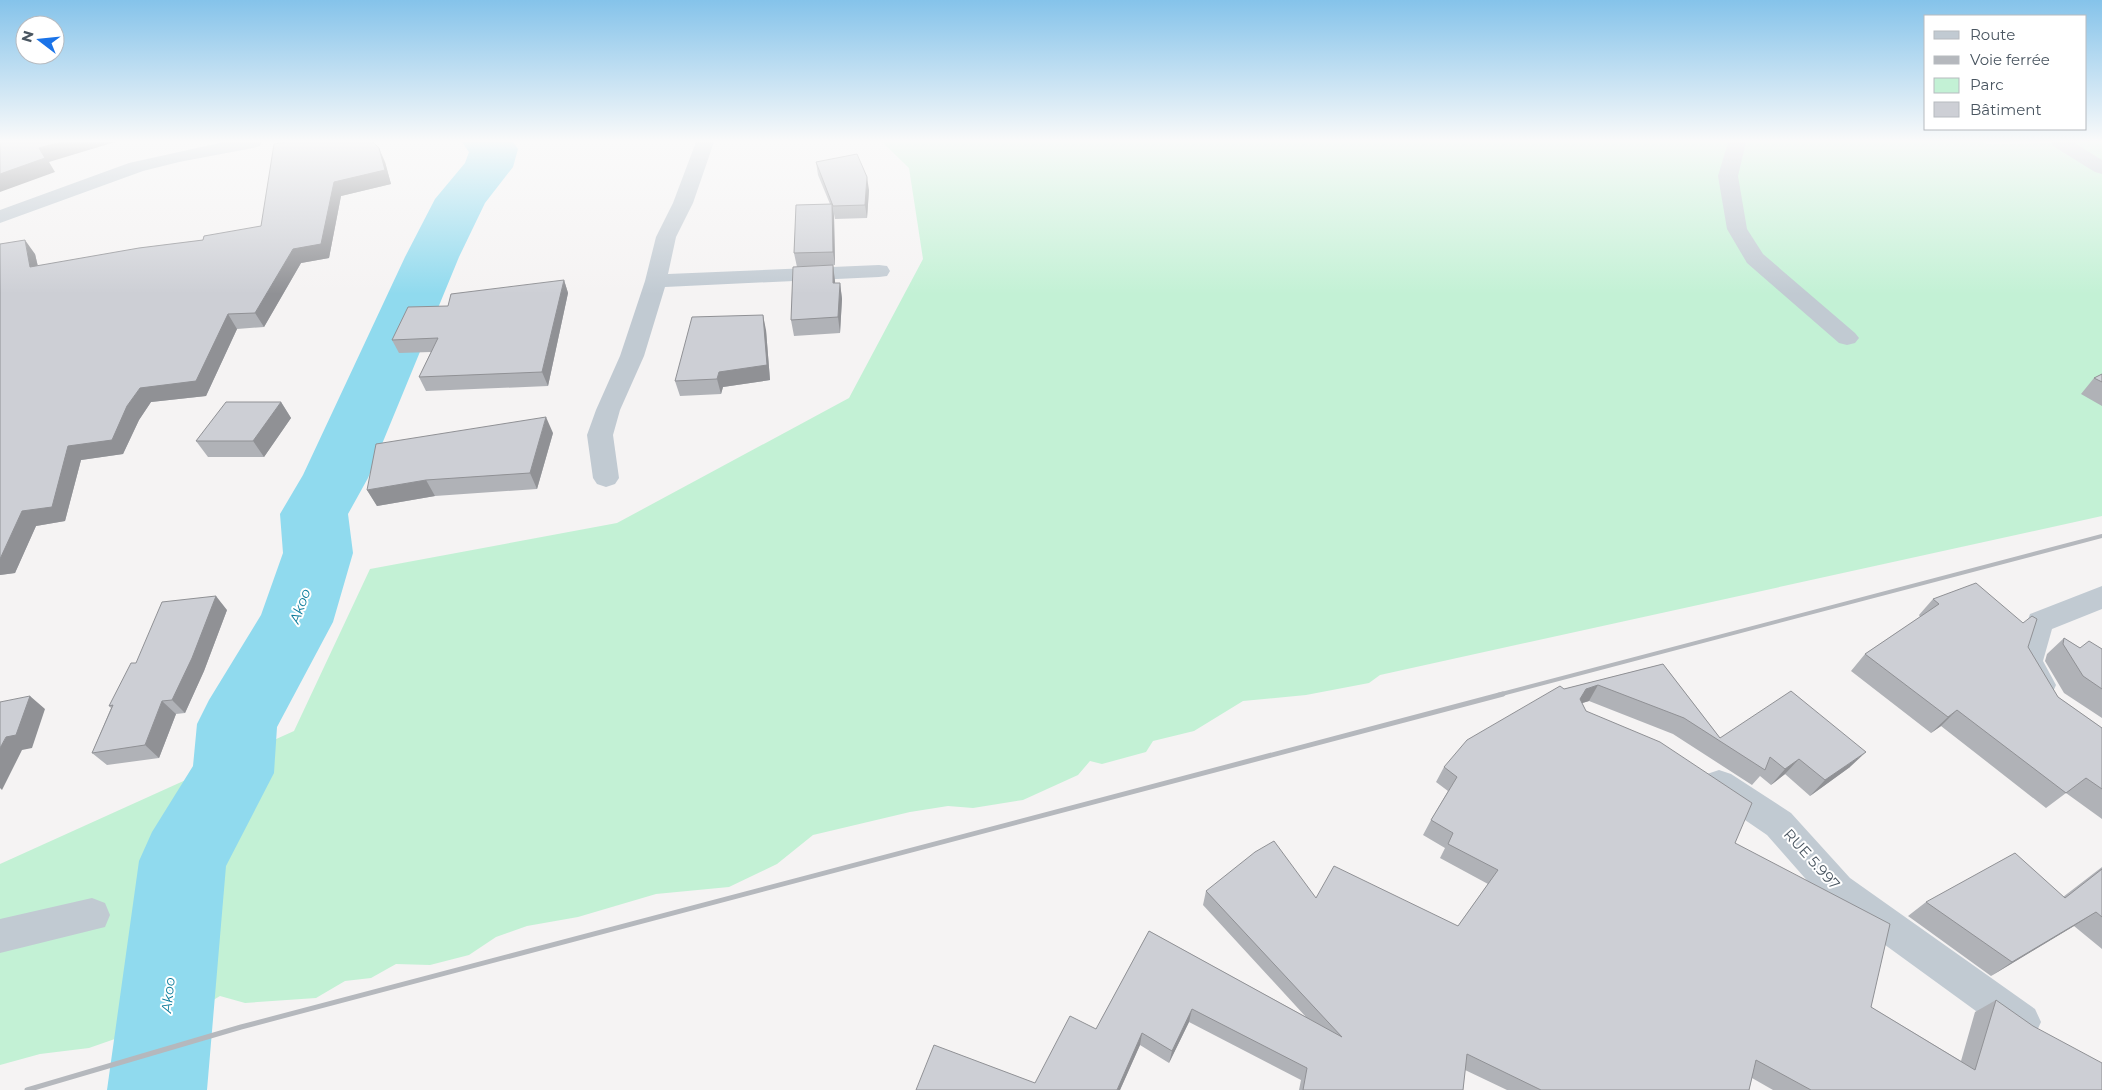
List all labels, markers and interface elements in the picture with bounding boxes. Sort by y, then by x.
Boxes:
north arrow [15,15,65,65]
legend [1924,15,2087,130]
text: Route [1970,25,2015,44]
text: N [17,28,38,44]
text: Voie ferrée [1970,50,2050,69]
text: Parc [1970,75,2004,94]
text: Bâtiment [1970,100,2042,119]
water label: Akoo [285,586,315,627]
street label: RUE 5.997 [1780,825,1844,893]
water label: Akoo [157,976,179,1015]

